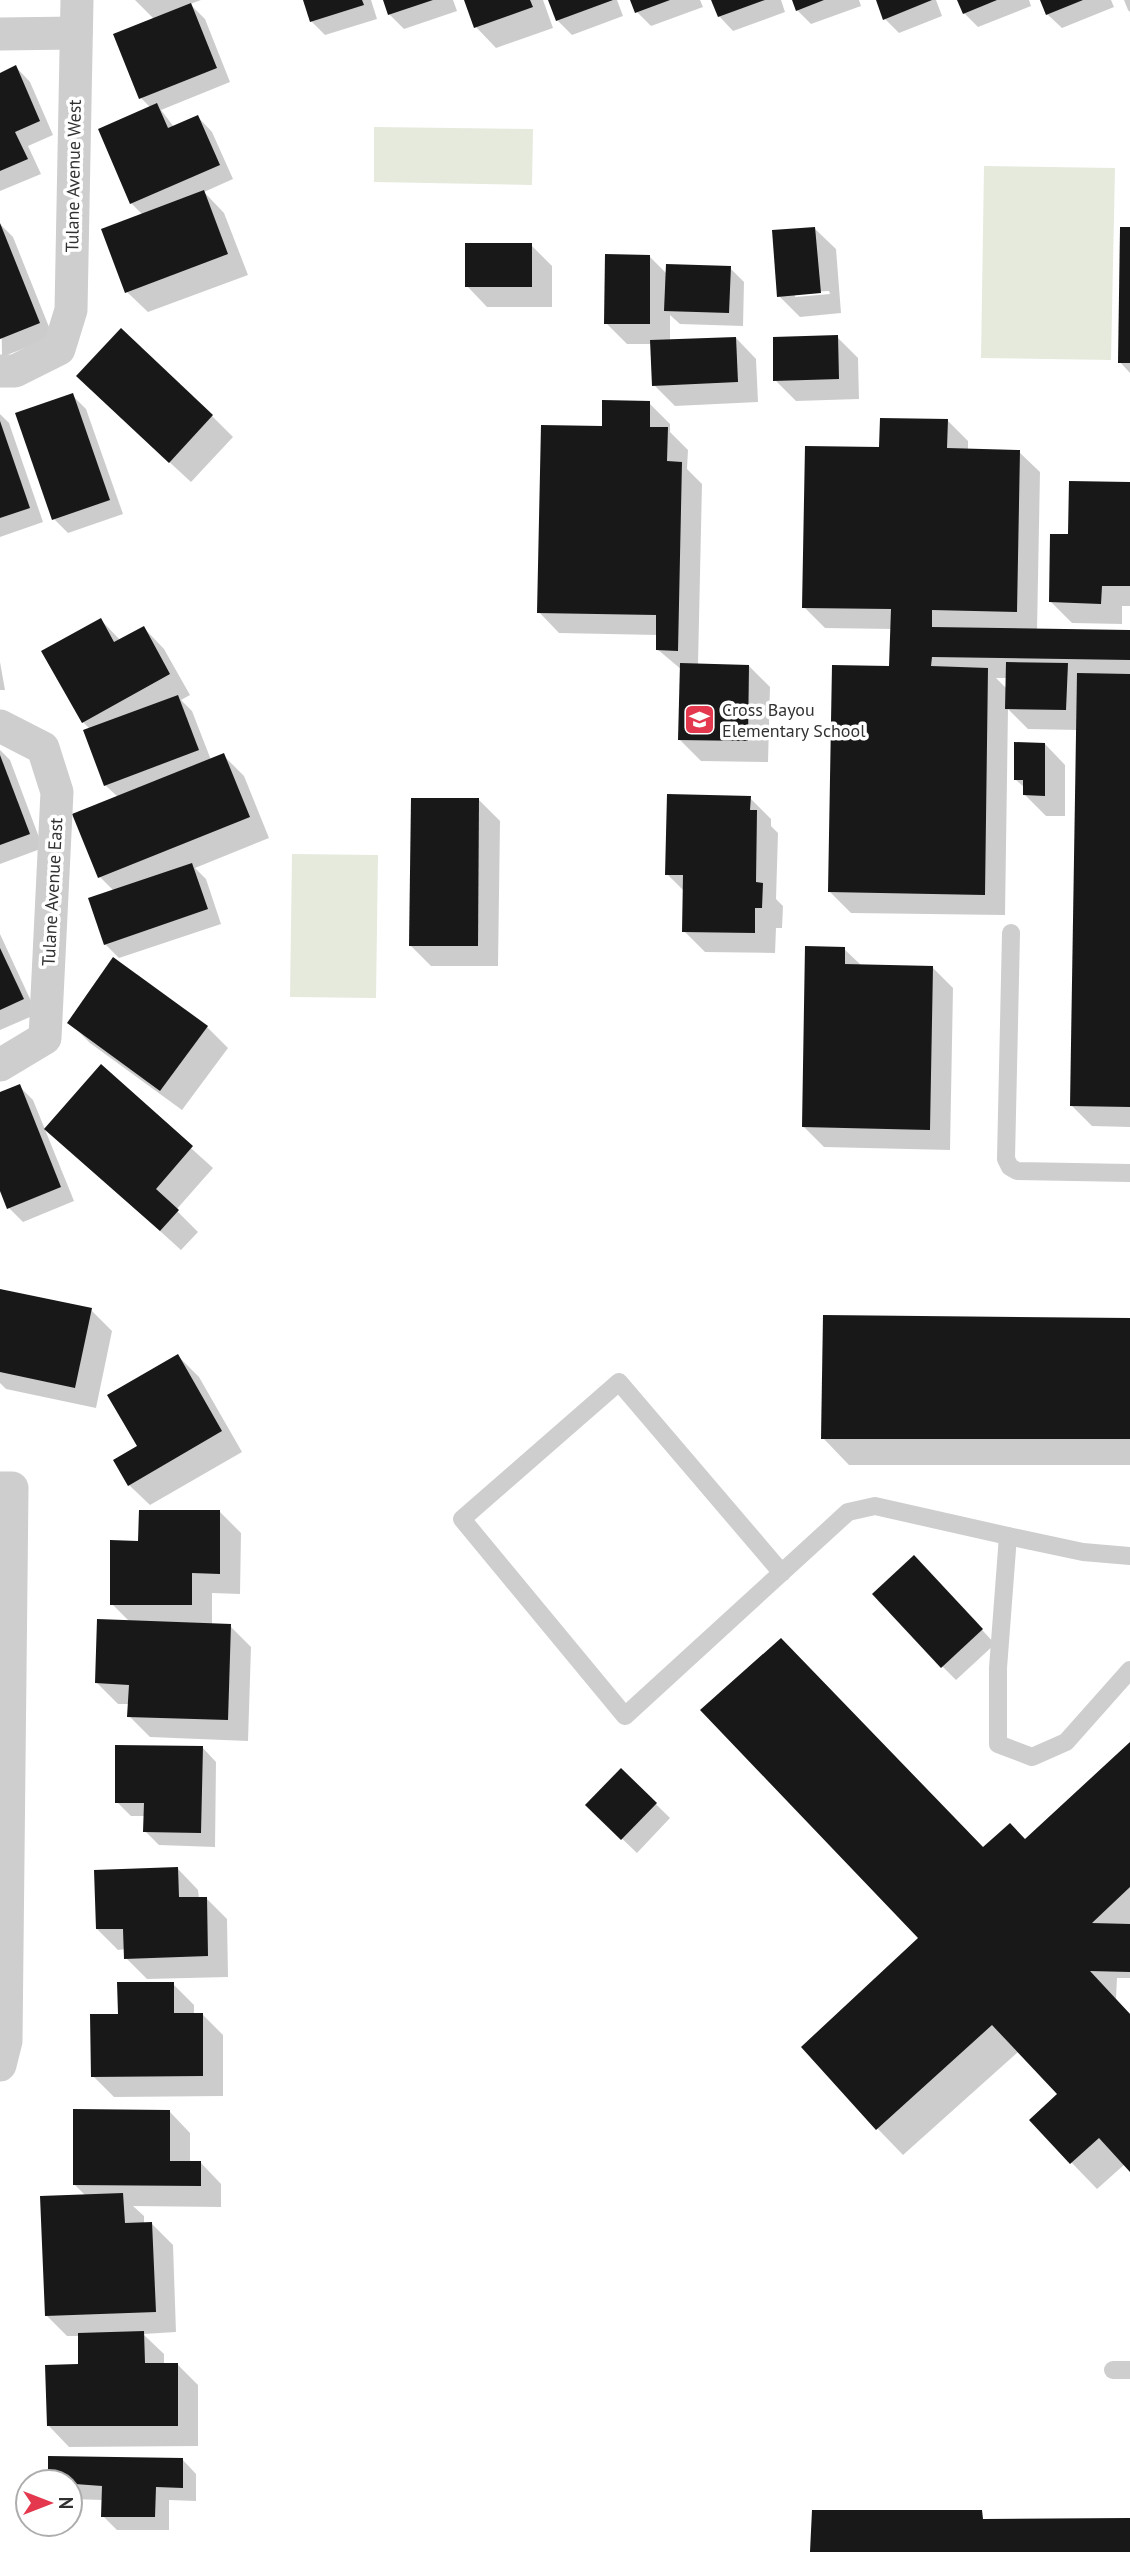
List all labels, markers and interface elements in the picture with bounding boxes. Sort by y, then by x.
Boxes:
street label: Tulane Avenue West [60,99,86,253]
place label: Cross Bayou Elementary School [722,698,866,742]
school or university icon: Cross Bayou Elementary School [682,702,716,736]
street label: Tulane Avenue East [37,817,67,967]
north arrow [14,2468,84,2538]
text: N [54,2497,78,2509]

